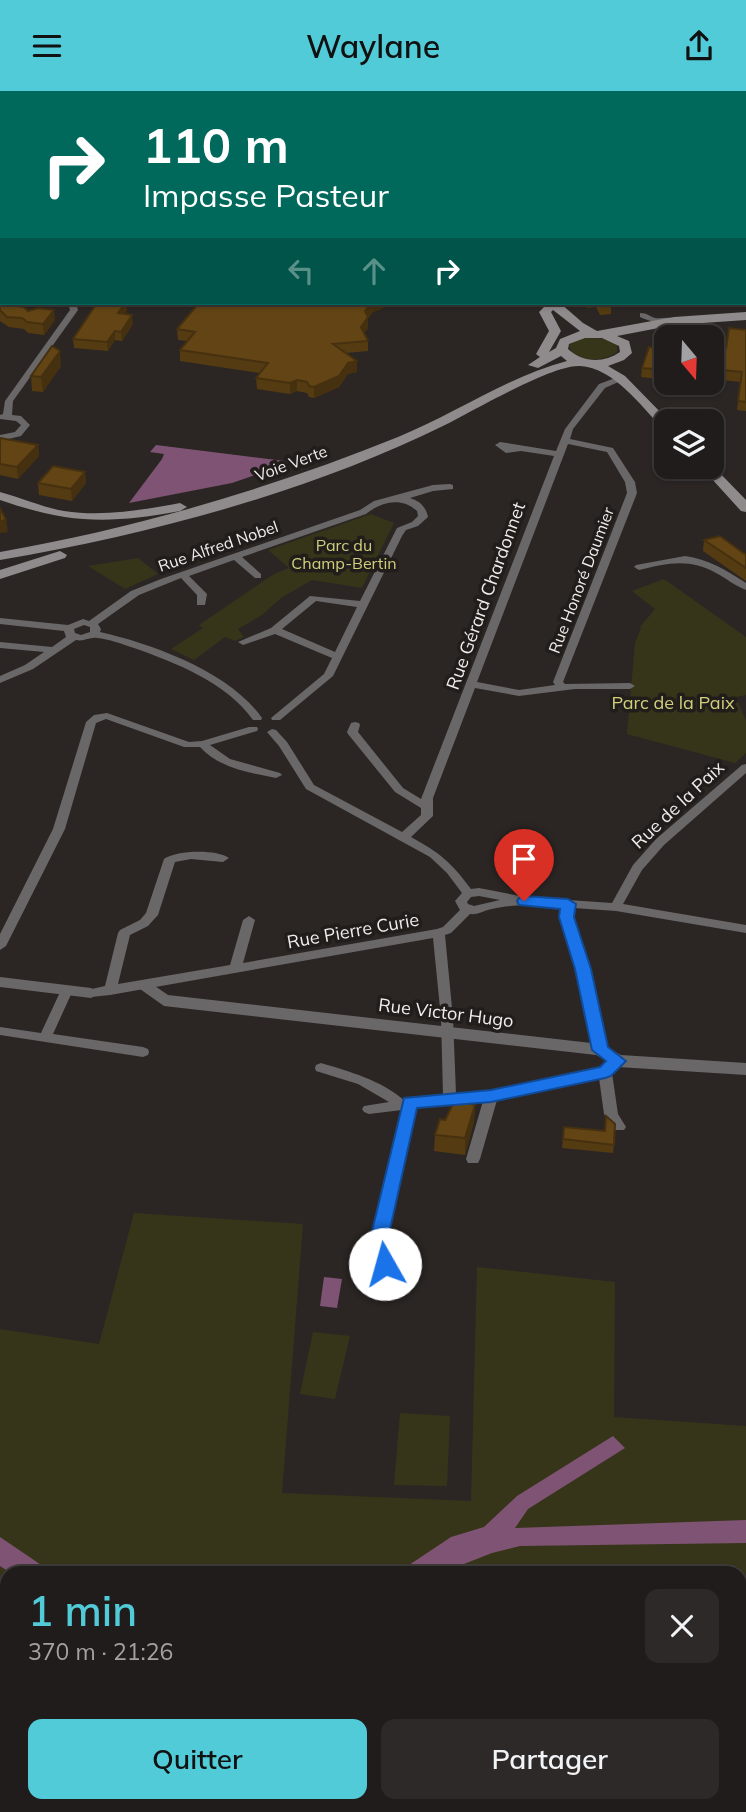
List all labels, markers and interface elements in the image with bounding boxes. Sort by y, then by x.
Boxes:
text: Waylane [306,26,440,66]
icon: menu [28,27,66,65]
icon: share [680,27,718,65]
text: 110 m [143,114,289,175]
icon: right [28,119,119,210]
text: Impasse Pasteur [143,175,389,215]
icon: left [282,252,320,290]
icon: ahead [355,252,393,290]
icon: right [428,252,466,290]
north arrow [654,325,724,395]
map controls [654,325,724,479]
button: layers [654,409,724,479]
street label: Voie Verte [252,441,330,485]
street label: Rue Gérard Chardonnet [441,499,530,693]
street label: Rue Honoré Daumier [544,504,618,656]
street label: Rue Alfred Nobel [155,516,281,576]
park label: Parc du Champ-Bertin [291,535,397,573]
park label: Parc de la Paix [611,691,735,714]
street label: Rue de la Paix [627,756,729,853]
pin [494,829,554,901]
icon: arrive [505,840,543,878]
street label: Rue Pierre Curie [285,908,421,953]
street label: Rue Victor Hugo [377,993,515,1032]
position arrow [348,1227,422,1301]
text: 1 min [28,1584,137,1637]
button: close [645,1589,719,1663]
text: 370 m · 21:26 [28,1637,173,1666]
button: Quitter [28,1719,367,1799]
button: Partager [381,1719,719,1799]

